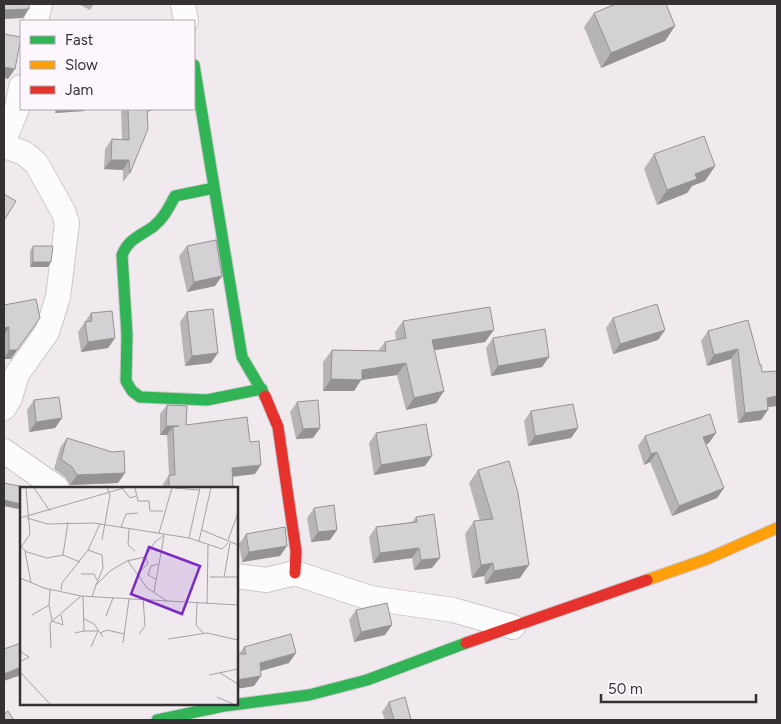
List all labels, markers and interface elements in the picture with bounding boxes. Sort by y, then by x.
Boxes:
legend [20,20,195,110]
text: Fast [65,31,94,49]
text: Slow [65,56,98,74]
text: Jam [65,81,93,99]
inset map [20,487,238,704]
scale bar [601,672,756,704]
text: 50 m [608,680,643,698]

